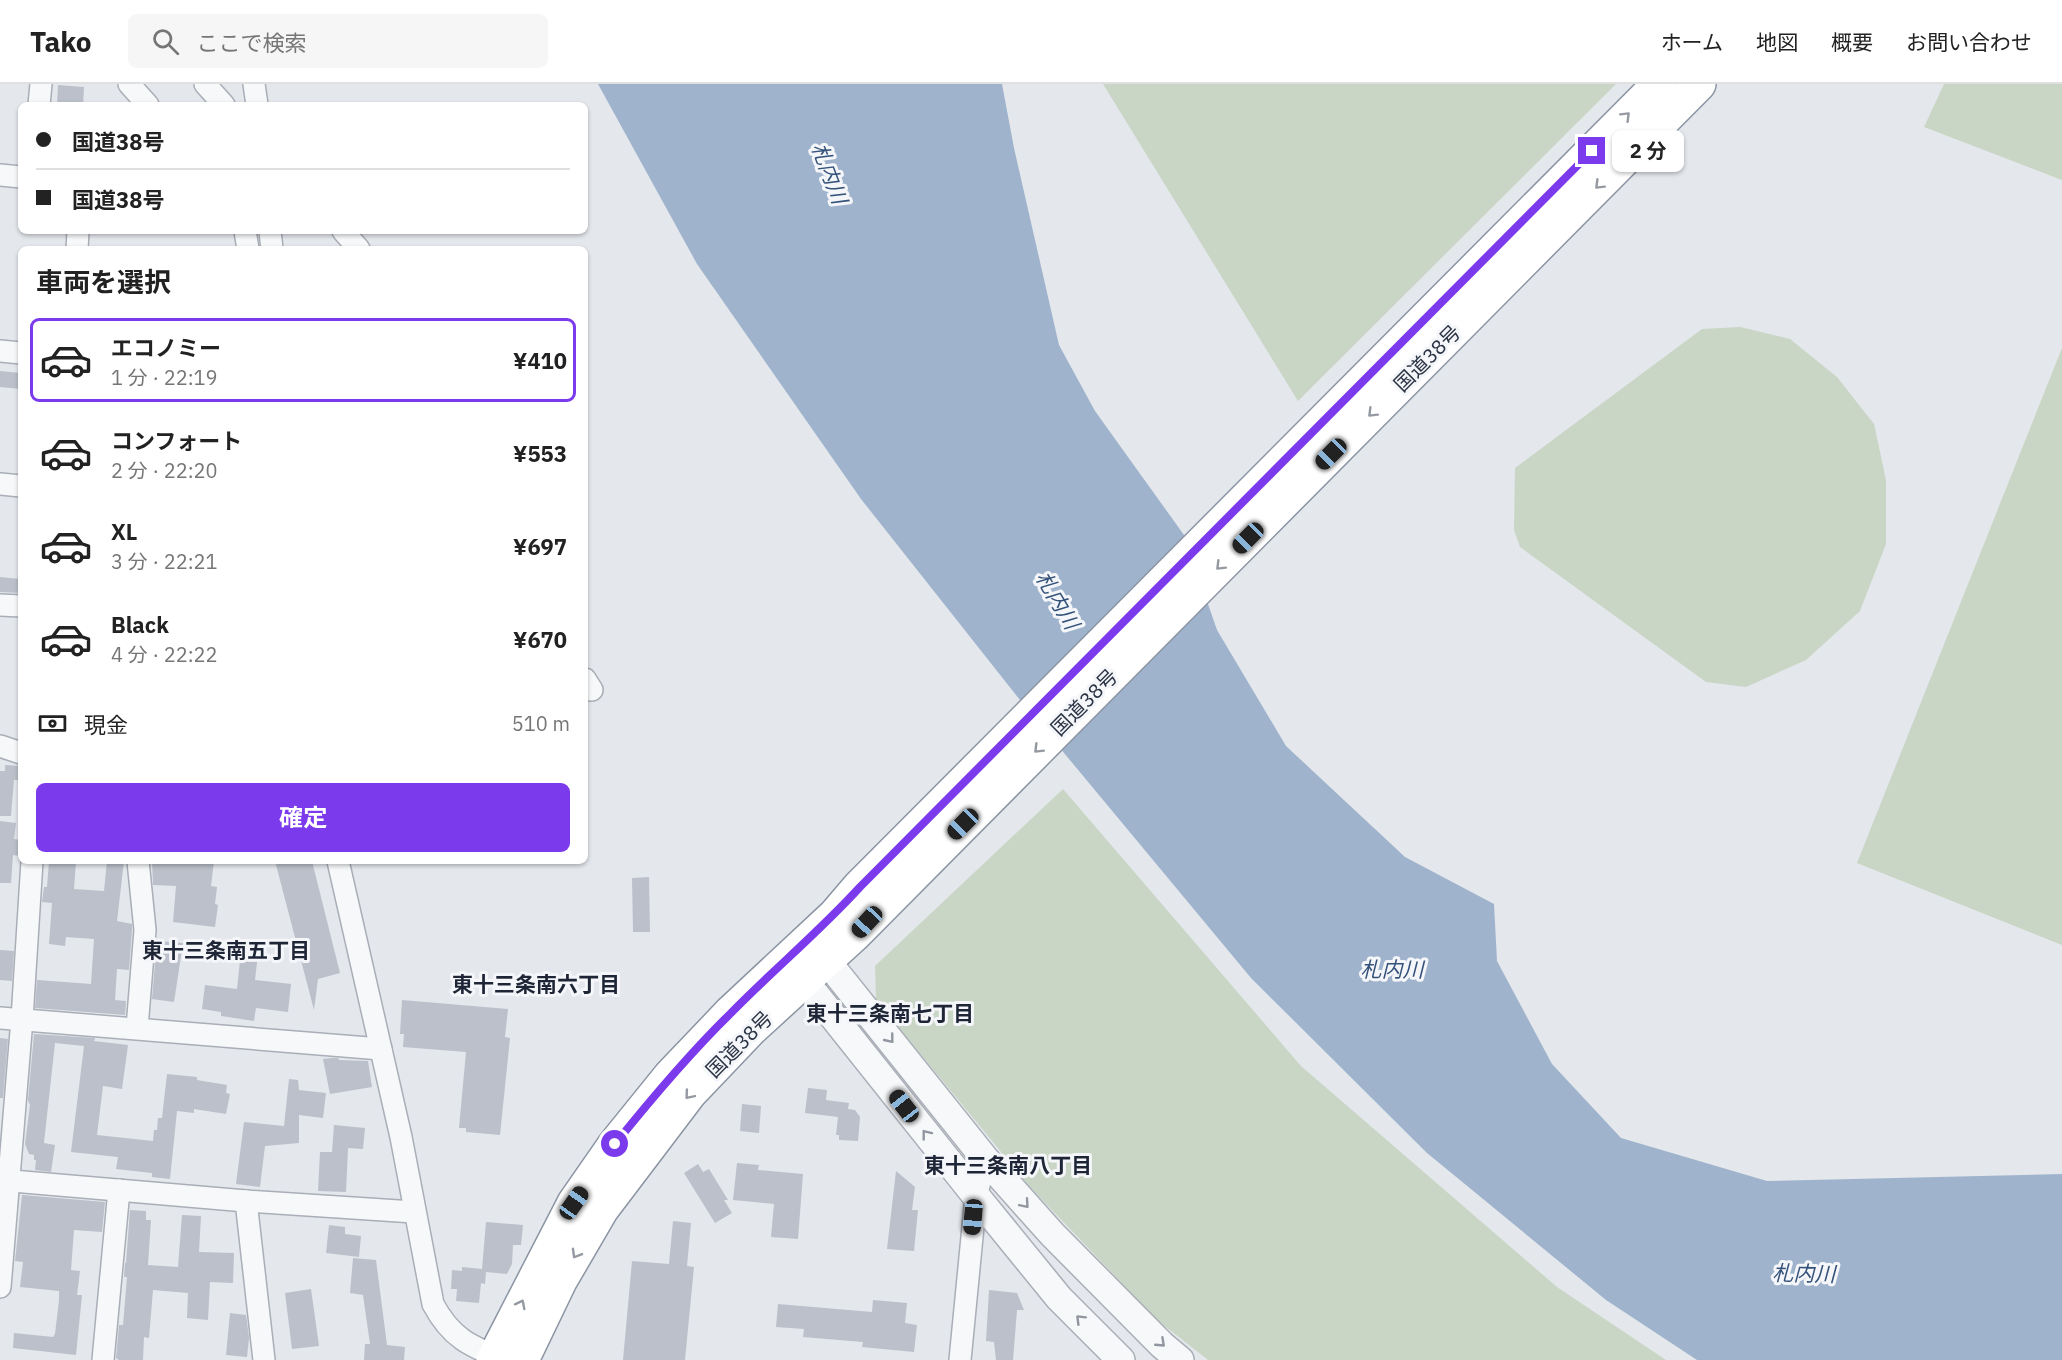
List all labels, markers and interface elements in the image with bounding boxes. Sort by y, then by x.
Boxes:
search box [128,14,548,68]
text: Tako [30,23,92,60]
icon: search [149,25,182,58]
text: ここで検索 [197,28,307,57]
text: ホーム [1661,28,1723,56]
text: 地図 [1756,28,1798,56]
text: 概要 [1831,28,1873,56]
text: お問い合わせ [1906,28,2032,56]
one-way arrow [1619,113,1630,124]
text: 国道38号 [72,127,164,156]
callout: 2 分 [1613,130,1685,172]
route end [1578,137,1605,164]
text: 2 分 [1630,137,1666,164]
water label: 札内川 [806,139,855,209]
one-way arrow [1595,178,1605,189]
text: 国道38号 [72,185,164,214]
text: 車両を選択 [36,264,171,299]
street label: 国道38号 [1388,319,1466,397]
icon: car [39,333,93,387]
text: エコノミー [111,333,221,362]
text: ¥410 [513,346,567,375]
text: 1 分 · 22:19 [111,364,218,391]
one-way arrow [1369,405,1380,416]
icon: car [39,426,93,480]
text: コンフォート [111,426,242,455]
car [1312,435,1350,473]
text: ¥553 [513,439,567,468]
text: 2 分 · 22:20 [111,457,218,484]
text: XL [111,517,137,546]
icon: car [39,519,93,573]
car [1229,519,1267,557]
text: ¥697 [513,532,567,561]
text: 3 分 · 22:21 [111,548,218,575]
one-way arrow [1216,558,1227,569]
water label: 札内川 [1030,566,1087,636]
text: Black [111,610,169,639]
icon: car [39,612,93,666]
text: ¥670 [513,625,567,654]
text: 4 分 · 22:22 [111,641,218,668]
street label: 国道38号 [1045,663,1123,741]
icon: cash [36,707,69,740]
text: 現金 [84,710,128,739]
text: 510 m [512,710,570,737]
one-way arrow [1034,742,1045,752]
button: 確定 [36,783,570,852]
car [944,805,982,843]
car [848,903,886,941]
district label: 東十三条南五丁目 [142,936,310,964]
water label: 札内川 [1361,955,1425,983]
district label: 東十三条南六丁目 [452,970,620,998]
district label: 東十三条南七丁目 [806,999,974,1027]
street label: 国道38号 [700,1005,778,1083]
one-way arrow [882,1032,893,1043]
car [886,1086,922,1126]
one-way arrow [685,1088,696,1099]
one-way arrow [923,1129,934,1140]
route start [601,1130,628,1157]
district label: 東十三条南八丁目 [924,1151,1092,1179]
car [556,1183,592,1223]
one-way arrow [1018,1197,1029,1208]
car [962,1198,984,1236]
one-way arrow [572,1248,583,1258]
water label: 札内川 [1772,1258,1838,1288]
one-way arrow [514,1300,525,1310]
one-way arrow [1076,1315,1087,1325]
one-way arrow [1154,1336,1165,1347]

